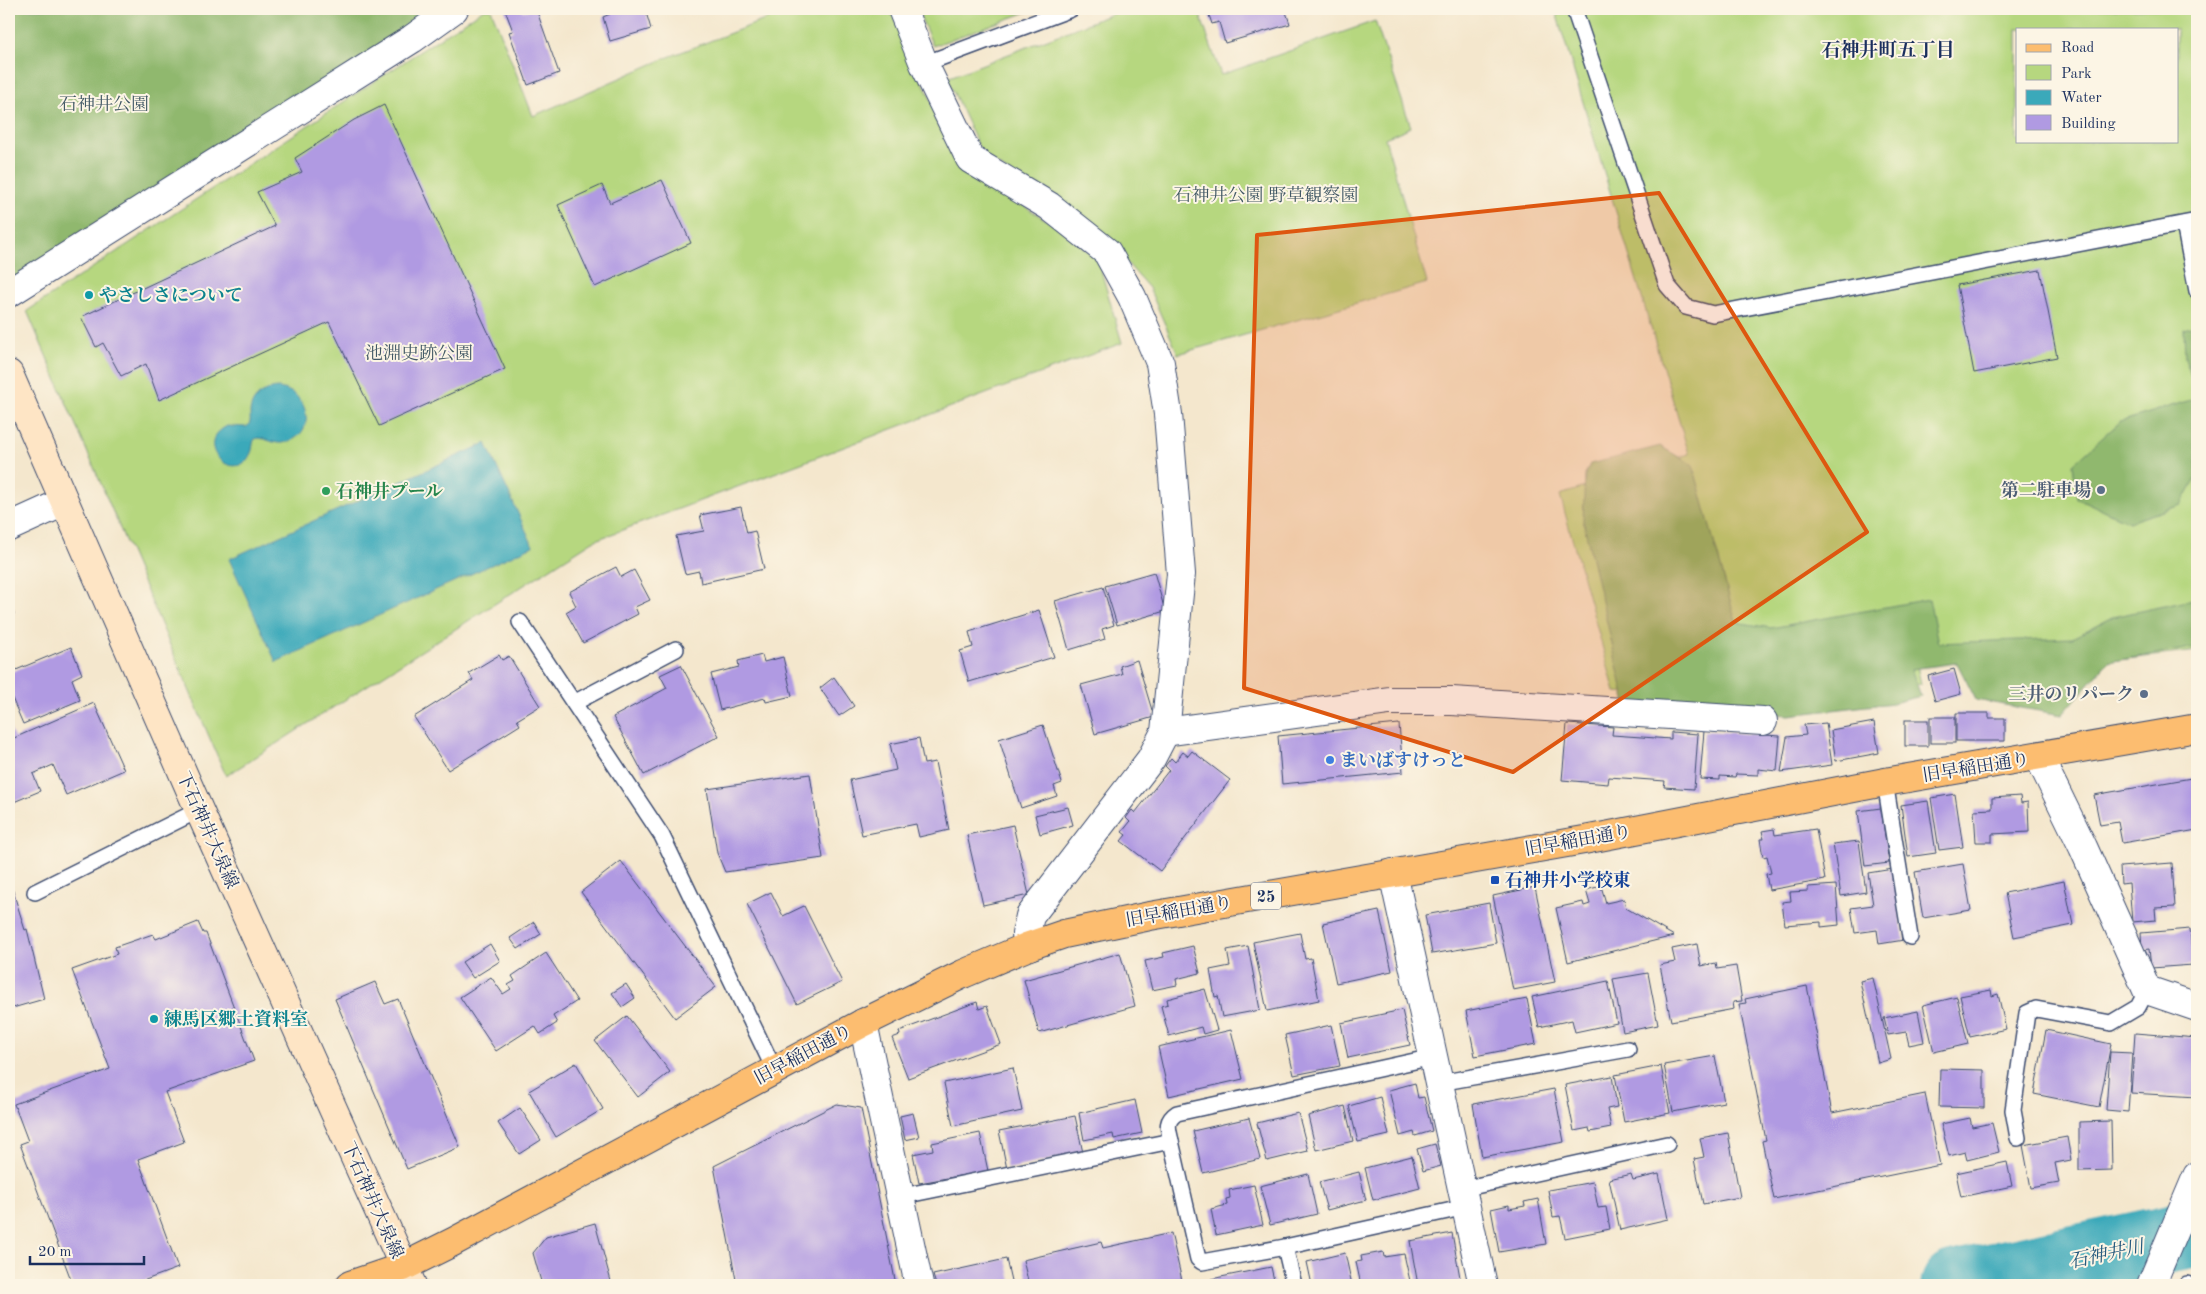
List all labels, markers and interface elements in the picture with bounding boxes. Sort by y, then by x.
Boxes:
legend [2016,28,2178,142]
district label: 石神井町五丁目 [1821,39,1955,61]
text: Road [2061,41,2095,56]
text: Park [2061,67,2092,82]
text: Water [2061,91,2102,106]
park label: 石神井公園 [59,94,149,114]
text: Building [2061,117,2116,132]
park label: 石神井公園 野草観察園 [1173,185,1359,205]
place label: やさしさについて [99,286,243,305]
marker: やさしさについて [83,289,95,301]
park label: 池淵史跡公園 [365,343,473,363]
place label: 第二駐車場 [2001,480,2091,500]
place label: 石神井プール [336,481,443,501]
marker: 第二駐車場 [2095,484,2107,496]
marker: 石神井プール [320,485,332,497]
place label: 三井のリパーク [2009,684,2134,704]
marker: 三井のリパーク [2138,688,2150,700]
street label: 旧早稲田通り [1921,749,2031,785]
place label: まいばすけっと [1340,750,1466,770]
marker: まいばすけっと [1324,754,1336,766]
street label: 下石神井大泉線 [173,768,243,892]
street label: 旧早稲田通り [1523,821,1633,859]
place label: 石神井小学校東 [1505,870,1631,890]
marker: 石神井小学校東 [1489,874,1501,886]
road number: 25 [1251,882,1281,909]
street label: 旧早稲田通り [1124,892,1234,930]
place label: 練馬区郷土資料室 [164,1009,308,1029]
marker: 練馬区郷土資料室 [148,1013,160,1025]
street label: 旧早稲田通り [751,1020,855,1088]
street label: 下石神井大泉線 [338,1138,408,1262]
scale bar [30,1234,144,1266]
water label: 石神井川 [2067,1236,2148,1273]
text: 20 m [38,1245,72,1260]

